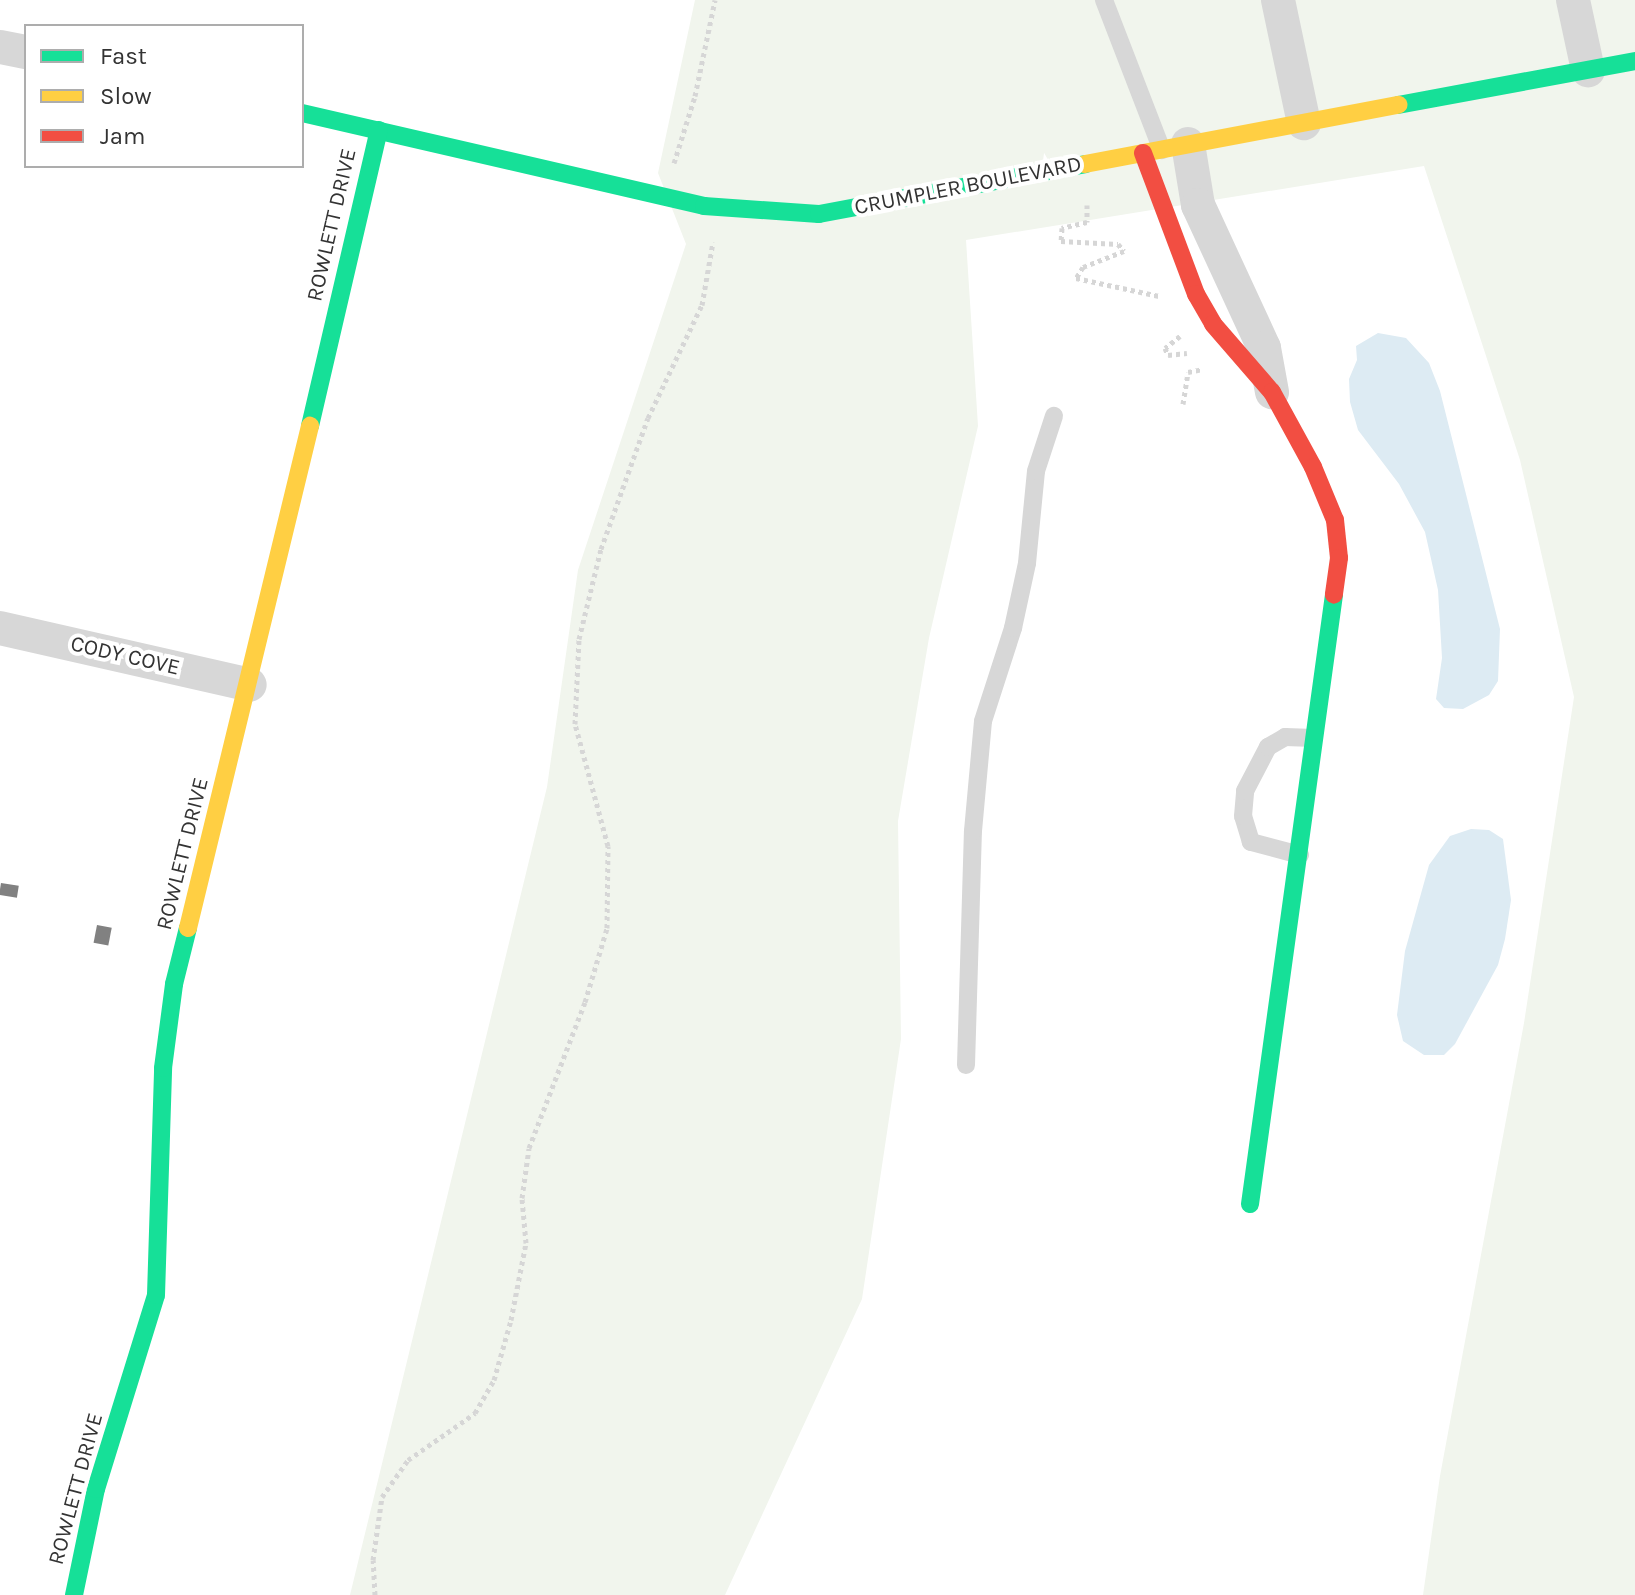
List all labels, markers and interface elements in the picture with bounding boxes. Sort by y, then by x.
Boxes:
legend [24,24,304,168]
text: Fast [100,42,147,70]
text: Slow [100,82,152,110]
text: Jam [100,122,145,150]
street label: ROWLETT DRIVE [302,146,362,304]
street label: CRUMPLER BOULEVARD [852,151,1084,221]
street label: CODY COVE [68,631,182,681]
street label: ROWLETT DRIVE [151,775,215,933]
street label: ROWLETT DRIVE [43,1410,109,1568]

